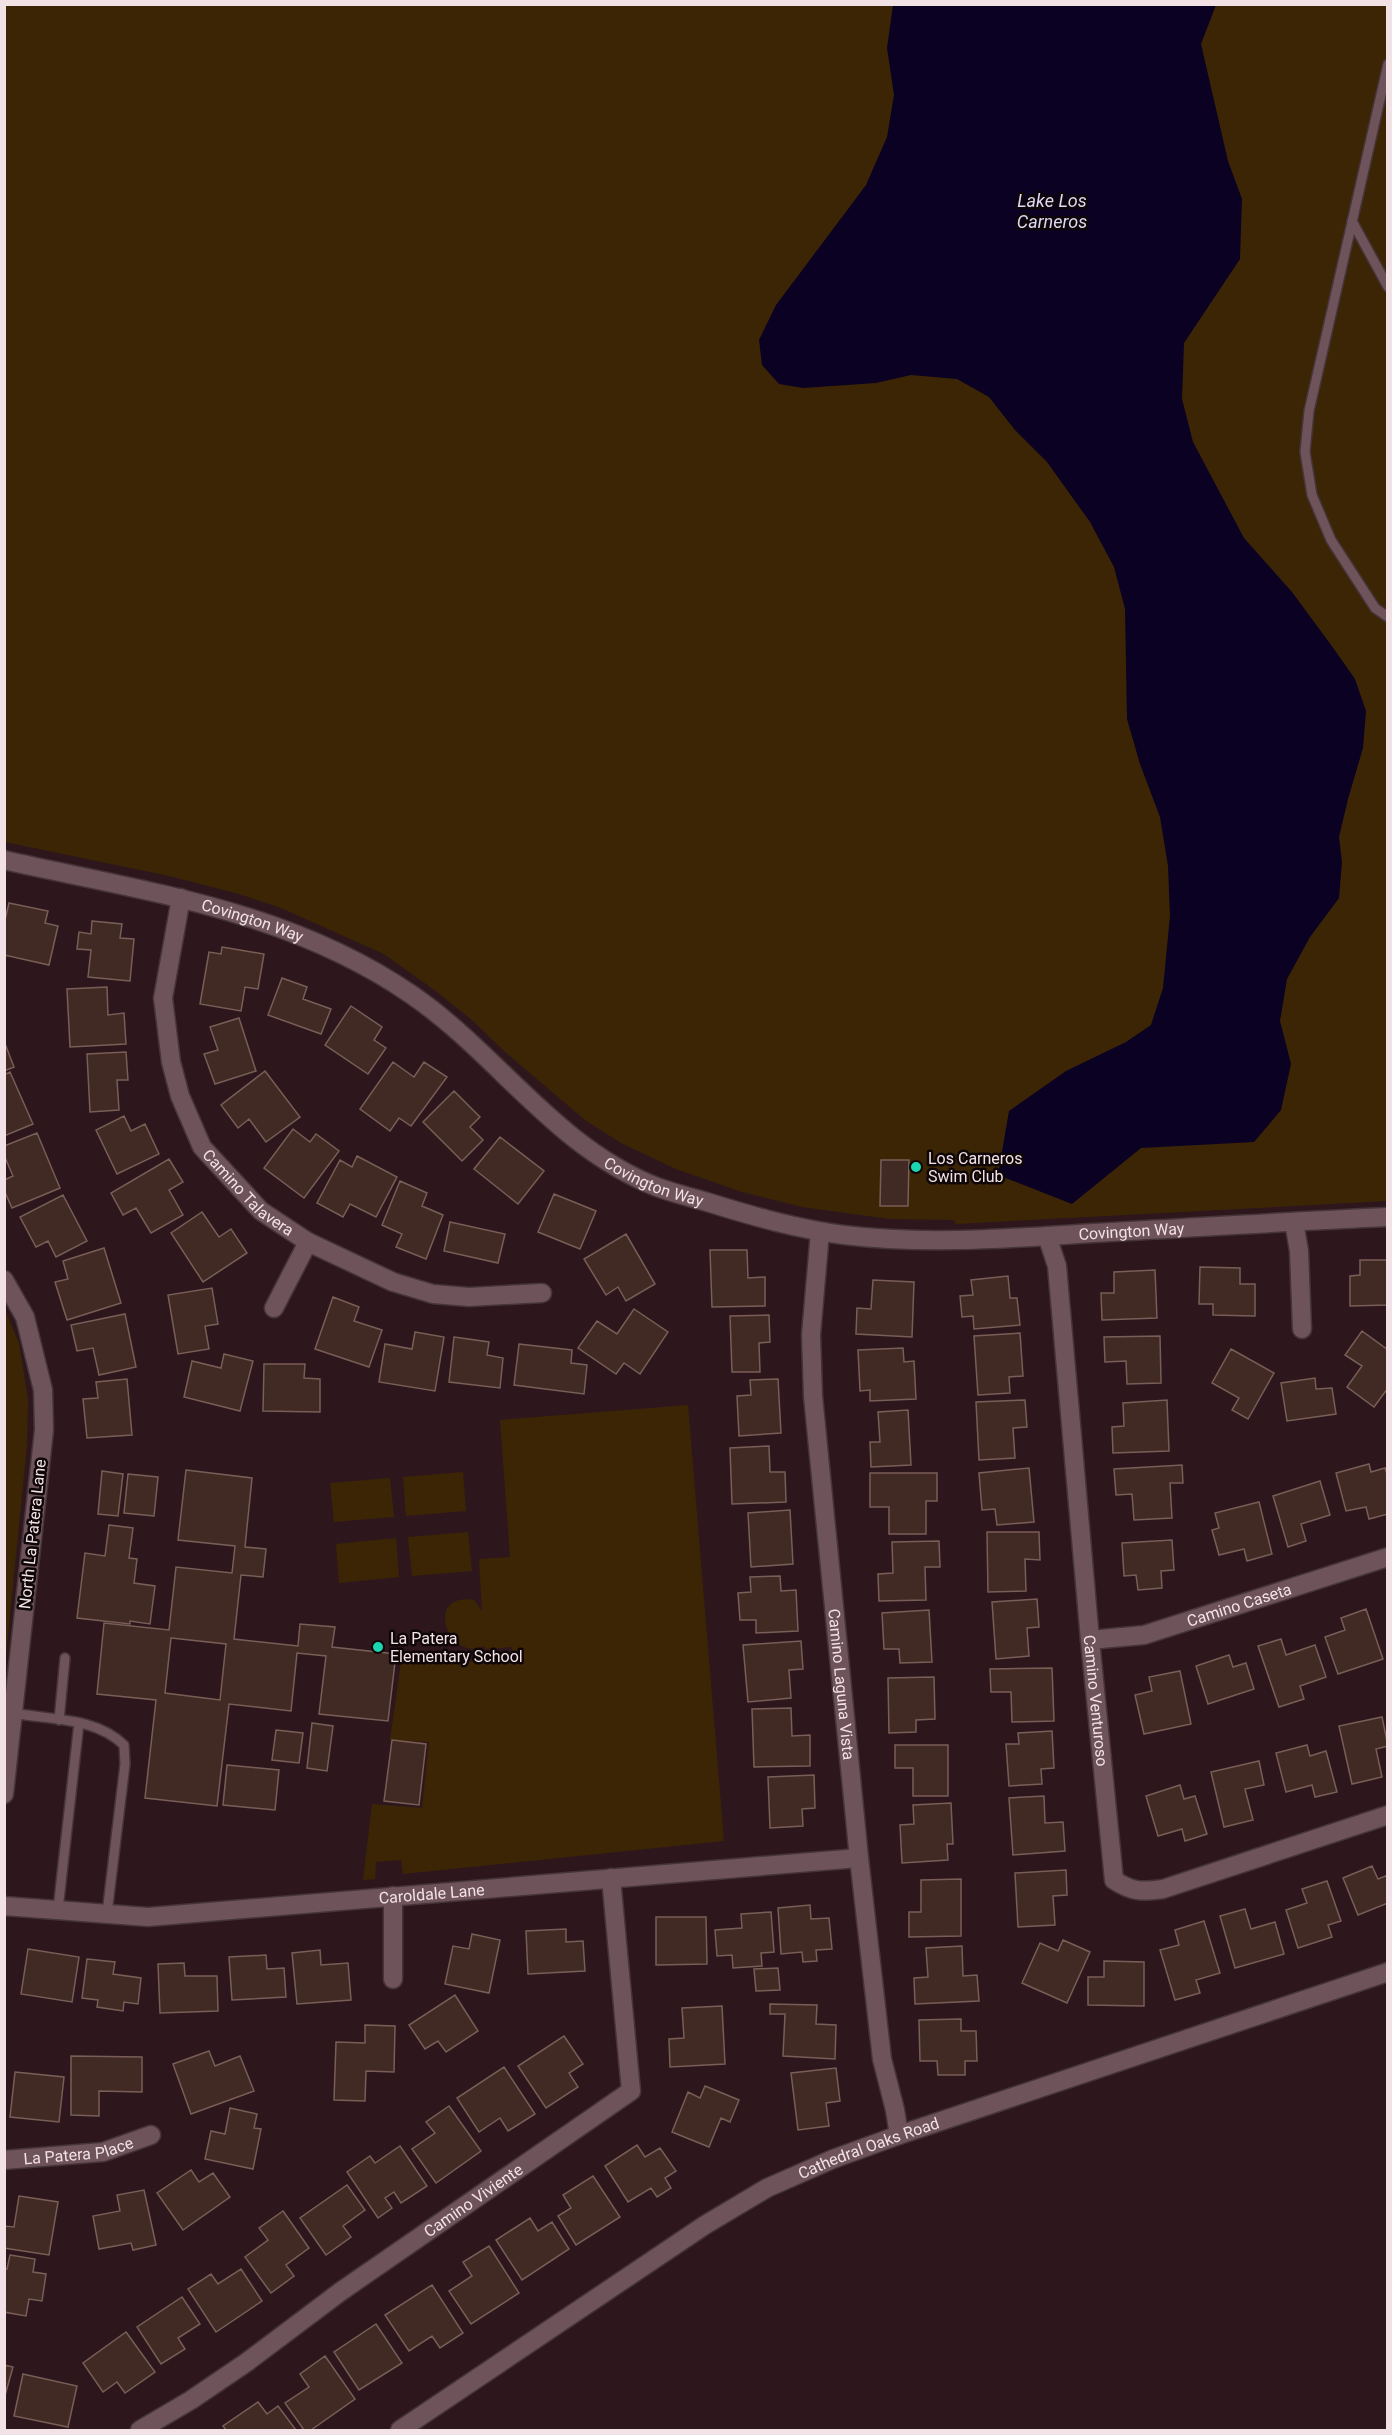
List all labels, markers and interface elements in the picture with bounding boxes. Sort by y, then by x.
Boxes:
water label: Lake Los Carneros [1017,190,1087,232]
street label: Covington Way [200,895,307,946]
street label: Camino Talavera [199,1145,297,1240]
place label: Los Carneros Swim Club [928,1149,1022,1186]
street label: Covington Way [600,1153,706,1211]
marker: Los Carneros Swim Club [909,1160,923,1174]
street label: Covington Way [1078,1219,1185,1244]
street label: North La Patera Lane [15,1458,50,1610]
street label: Camino Caseta [1184,1579,1294,1631]
street label: Camino Laguna Vista [824,1608,858,1761]
place label: La Patera Elementary School [390,1629,523,1666]
street label: Camino Venturoso [1080,1634,1112,1767]
marker: La Patera Elementary School [371,1640,385,1654]
street label: Caroldale Lane [378,1880,485,1908]
street label: Cathedral Oaks Road [795,2113,942,2183]
street label: La Patera Place [23,2133,136,2168]
street label: Camino Viviente [420,2160,526,2241]

